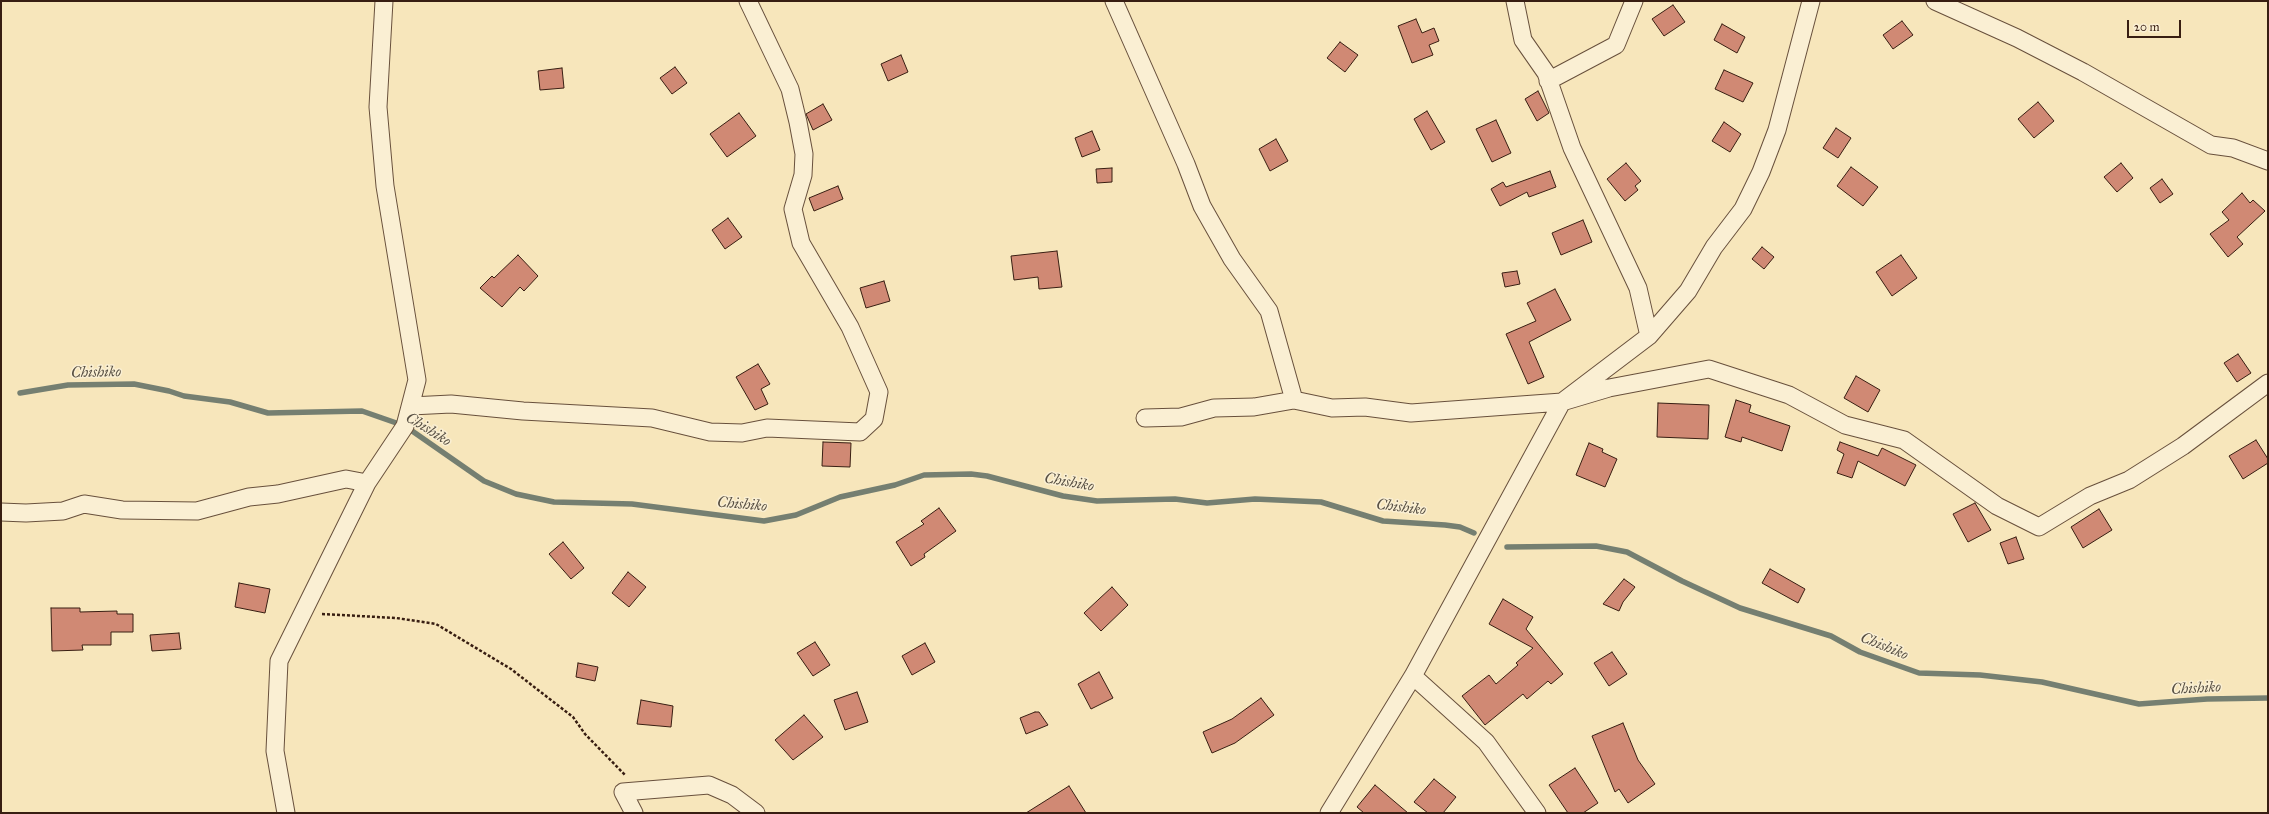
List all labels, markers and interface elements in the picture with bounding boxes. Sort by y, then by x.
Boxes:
scale bar [2129,12,2183,38]
text: 20 m [2134,20,2160,34]
water label: Chishiko [71,364,121,382]
water label: Chishiko [402,409,454,451]
water label: Chishiko [1043,470,1095,496]
water label: Chishiko [716,494,768,516]
water label: Chishiko [1375,496,1427,520]
water label: Chishiko [1857,629,1911,665]
water label: Chishiko [2171,679,2221,699]

